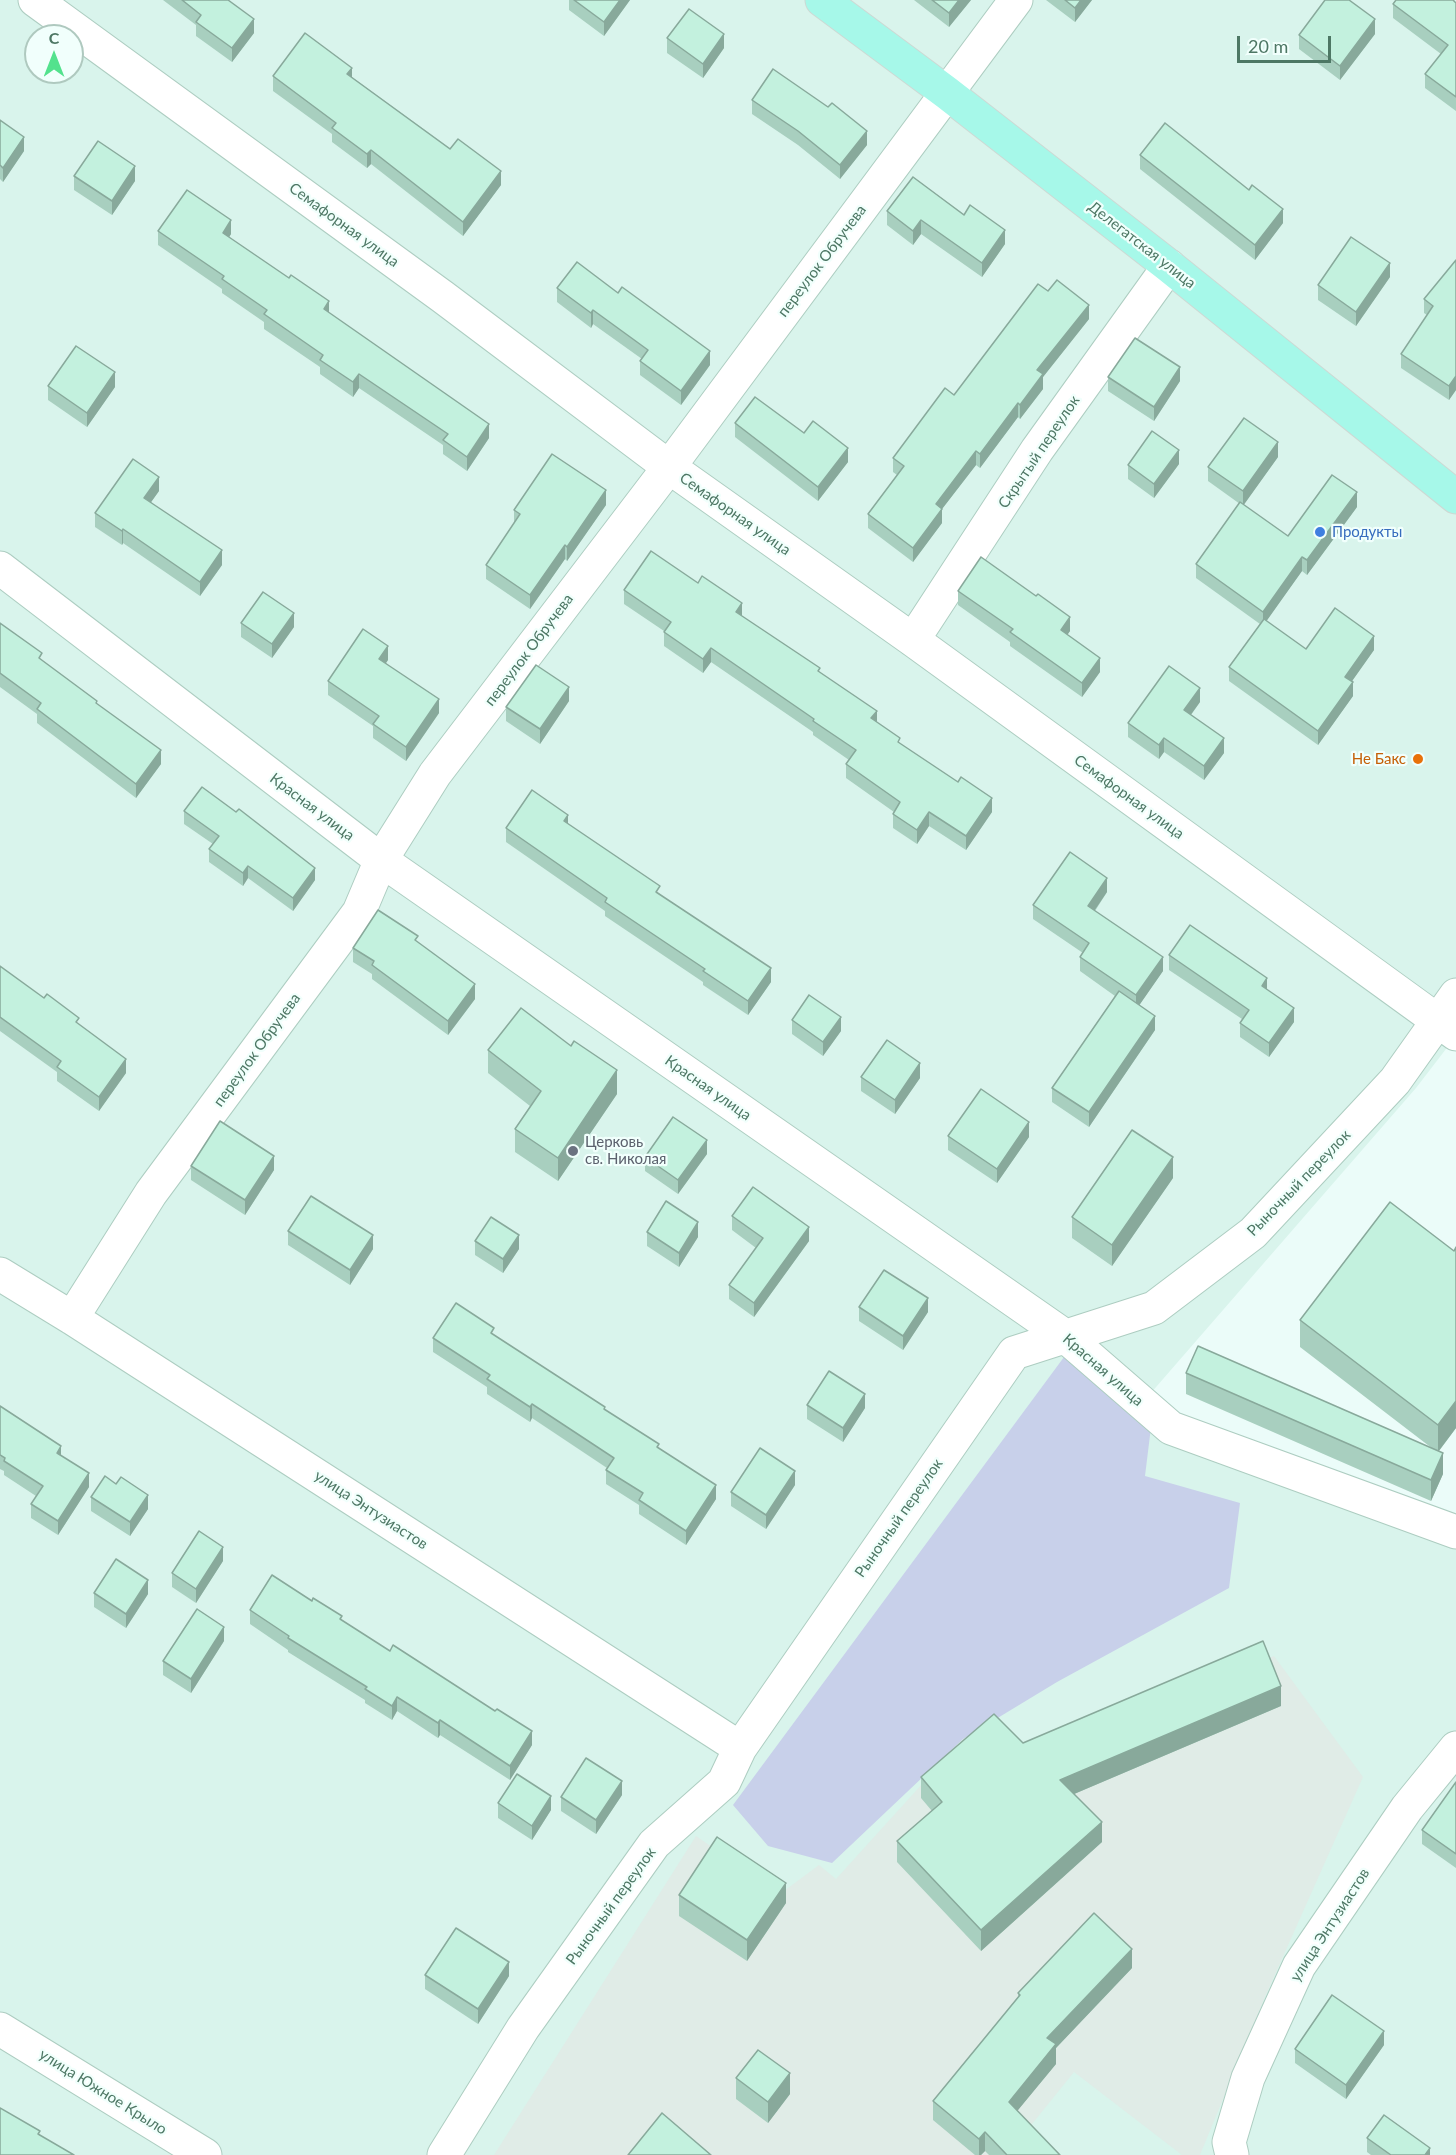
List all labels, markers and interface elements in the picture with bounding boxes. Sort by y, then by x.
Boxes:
north arrow [24,24,84,84]
scale bar [1240,24,1334,62]
text: С [49,28,59,47]
text: 20 m [1248,35,1288,57]
street label: Семафорная улица [286,179,402,271]
street label: Делегатская улица [1085,198,1199,292]
street label: переулок Обручева [774,201,870,321]
street label: Скрытый переулок [995,392,1083,512]
street label: Семафорная улица [676,469,794,559]
place label: Продукты [1332,523,1402,541]
marker: Продукты [1313,525,1327,539]
street label: переулок Обручева [481,590,577,710]
place label: Не Бакс [1352,750,1406,768]
street label: Семафорная улица [1071,751,1187,843]
marker: Не Бакс [1411,752,1425,766]
street label: Красная улица [266,769,358,845]
street label: переулок Обручева [210,990,304,1110]
street label: Красная улица [661,1052,755,1124]
street label: Рыночный переулок [1244,1126,1354,1240]
place label: Церковь св. Николая [585,1133,666,1168]
marker: Церковь св. Николая [566,1144,580,1158]
street label: Красная улица [1059,1330,1147,1410]
street label: Рыночный переулок [851,1455,947,1581]
street label: улица Энтузиастов [311,1467,431,1553]
street label: Рыночный переулок [562,1844,660,1968]
street label: улица Энтузиастов [1287,1865,1373,1985]
street label: улица Южное Крыло [36,2045,170,2139]

